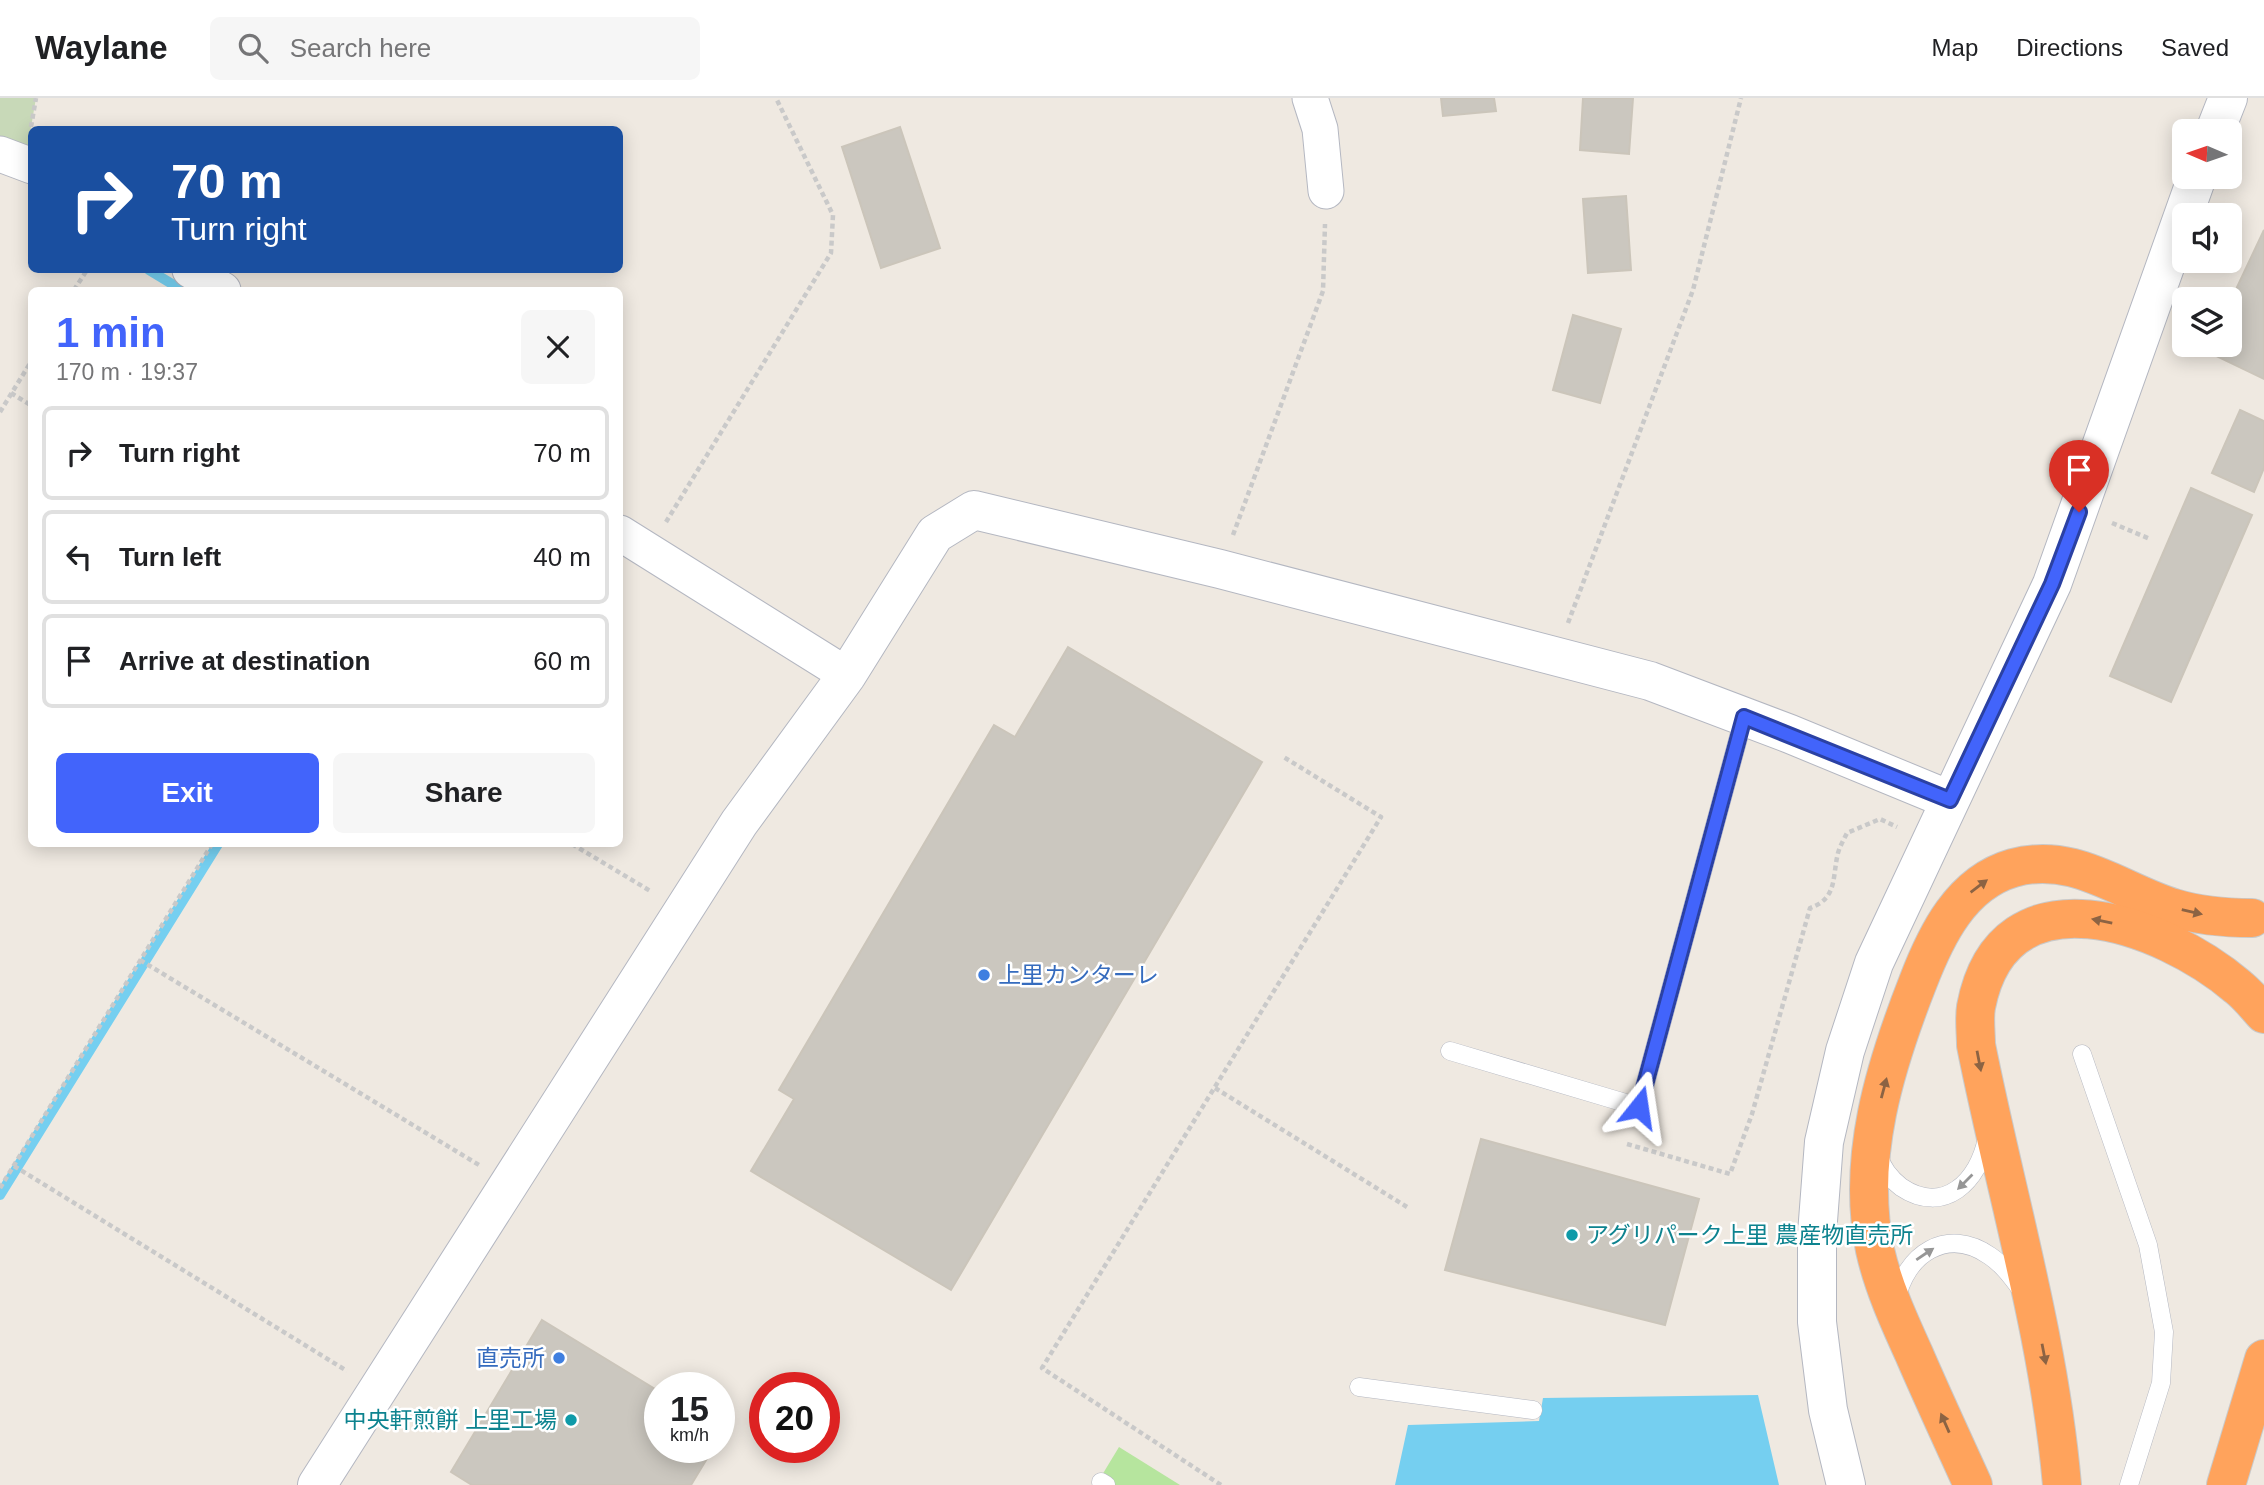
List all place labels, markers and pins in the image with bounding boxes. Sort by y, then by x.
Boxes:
pin [2049,440,2109,512]
place label: 上里カンターレ [998,962,1159,988]
marker: 上里カンターレ [976,967,992,983]
place label: アグリパーク上里 農産物直売所 [1586,1222,1913,1248]
marker: アグリパーク上里 農産物直売所 [1564,1227,1580,1243]
place label: 直売所 [476,1345,545,1371]
marker: 直売所 [551,1350,567,1366]
place label: 中央軒煎餅 上里工場 [344,1407,557,1433]
marker: 中央軒煎餅 上里工場 [563,1412,579,1428]

